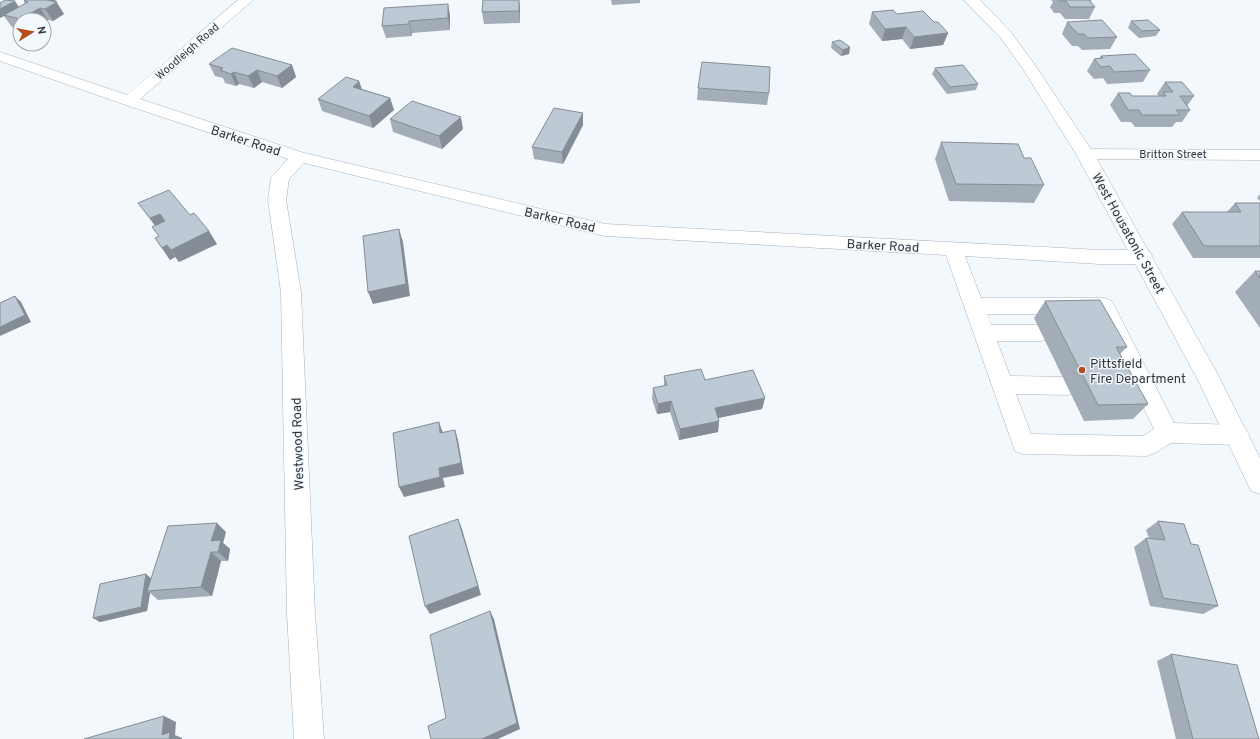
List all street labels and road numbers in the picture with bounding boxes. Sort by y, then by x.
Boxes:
street label: Woodleigh Road [153,20,222,83]
street label: Barker Road [208,123,282,161]
street label: Britton Street [1139,148,1207,162]
street label: West Housatonic Street [1087,171,1167,297]
street label: Barker Road [522,205,597,237]
street label: Barker Road [846,237,920,257]
street label: Westwood Road [289,397,309,491]

